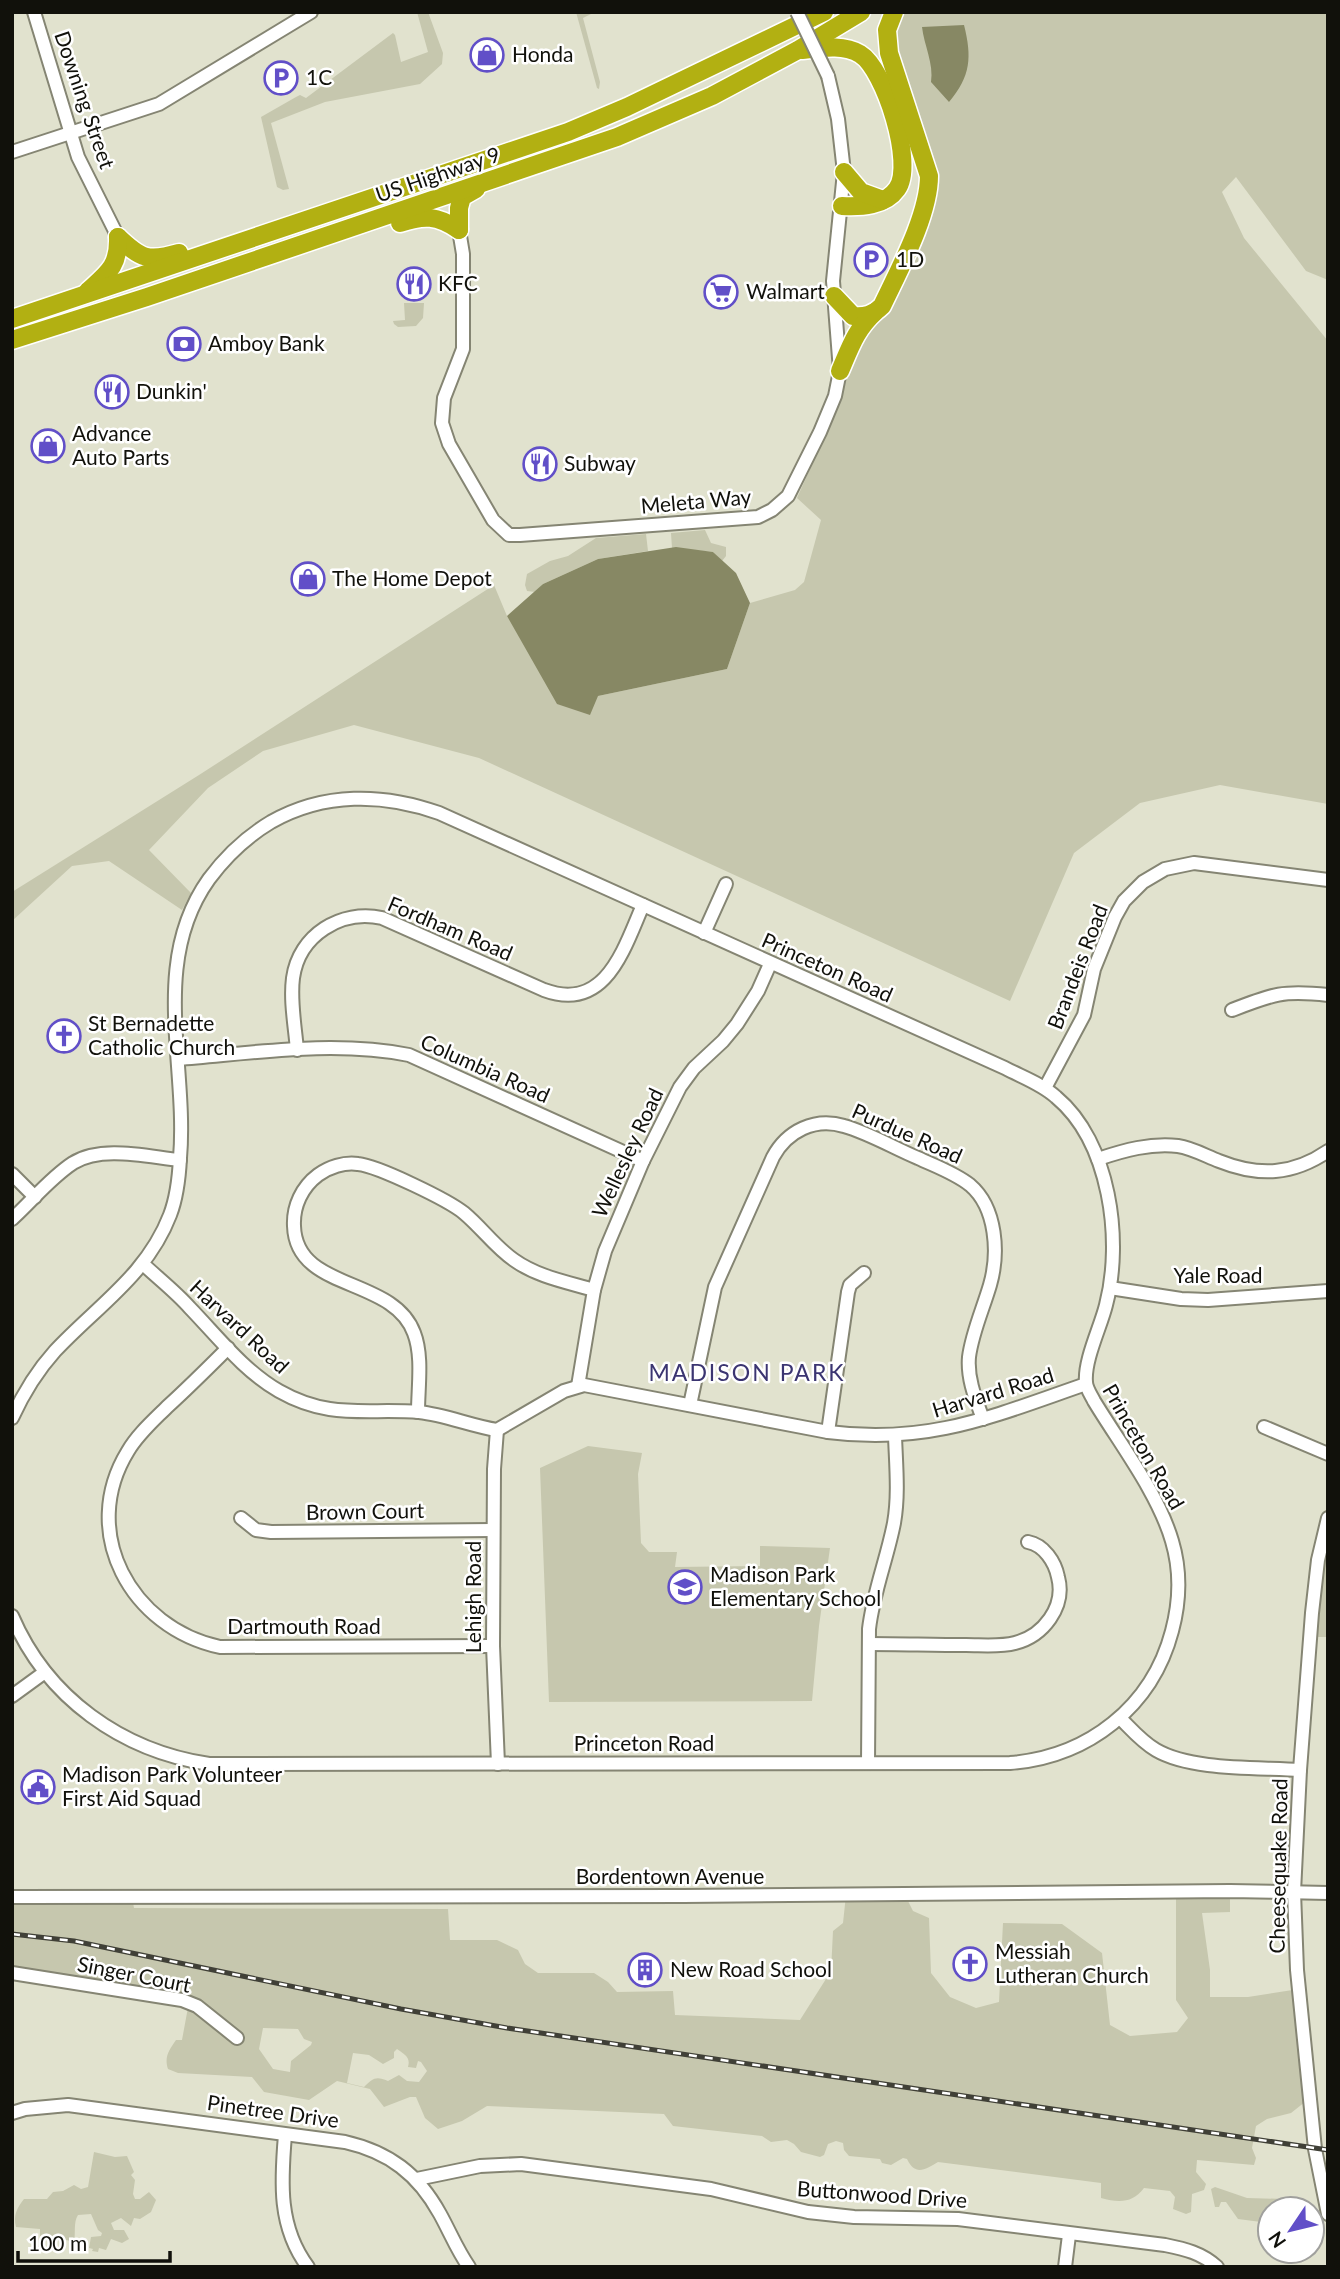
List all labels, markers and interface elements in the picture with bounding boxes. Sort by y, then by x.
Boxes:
street label: Downing Street [50,27,121,172]
shop icon: Honda [468,36,506,74]
place label: Honda [512,41,574,66]
parking icon: 1C [262,59,300,97]
place label: 1C [306,64,332,89]
street label: US Highway 9 [372,141,503,207]
parking icon: 1D [852,241,890,279]
place label: 1D [896,246,924,271]
restaurant icon: KFC [395,265,433,303]
place label: KFC [438,270,478,295]
supermarket icon: Walmart [702,273,740,311]
place label: Walmart [746,278,825,303]
bank icon: Amboy Bank [165,325,203,363]
place label: Amboy Bank [208,330,325,355]
restaurant icon: Dunkin' [93,373,131,411]
place label: Dunkin' [136,378,207,403]
place label: Advance Auto Parts [72,420,169,469]
shop icon: Advance Auto Parts [29,427,67,465]
restaurant icon: Subway [521,445,559,483]
place label: Subway [564,450,636,475]
street label: Meleta Way [640,483,752,518]
shop icon: The Home Depot [289,560,327,598]
place label: The Home Depot [332,565,492,590]
street label: Fordham Road [384,890,517,965]
street label: Brandeis Road [1041,900,1112,1033]
street label: Princeton Road [758,927,897,1007]
place label: St Bernadette Catholic Church [88,1010,235,1059]
church icon: St Bernadette Catholic Church [45,1017,83,1055]
street label: Columbia Road [417,1028,554,1107]
street label: Wellesley Road [586,1084,668,1221]
street label: Purdue Road [849,1097,967,1168]
street label: Yale Road [1173,1262,1263,1287]
street label: Harvard Road [185,1274,295,1378]
district label: MADISON PARK [648,1358,846,1386]
street label: Harvard Road [929,1361,1056,1422]
street label: Princeton Road [1098,1379,1190,1513]
street label: Brown Court [306,1497,425,1524]
street label: Lehigh Road [460,1541,485,1653]
place label: Madison Park Elementary School [710,1561,881,1610]
school or university icon: Madison Park Elementary School [666,1568,704,1606]
street label: Dartmouth Road [227,1613,381,1638]
street label: Princeton Road [574,1730,714,1755]
place label: Madison Park Volunteer First Aid Squad [62,1761,283,1810]
public building icon: Madison Park Volunteer First Aid Squad [19,1768,57,1806]
street label: Cheesequake Road [1263,1778,1292,1954]
street label: Bordentown Avenue [576,1863,764,1888]
place label: Messiah Lutheran Church [995,1938,1149,1987]
church icon: Messiah Lutheran Church [951,1945,989,1983]
street label: Singer Court [75,1950,194,1997]
building icon: New Road School [626,1951,664,1989]
place label: New Road School [670,1956,832,1981]
street label: Pinetree Drive [206,2089,341,2132]
street label: Buttonwood Drive [796,2175,968,2212]
north arrow [1256,2195,1326,2265]
scale bar [18,2220,170,2264]
text: N [1263,2227,1290,2253]
text: 100 m [28,2230,87,2255]

